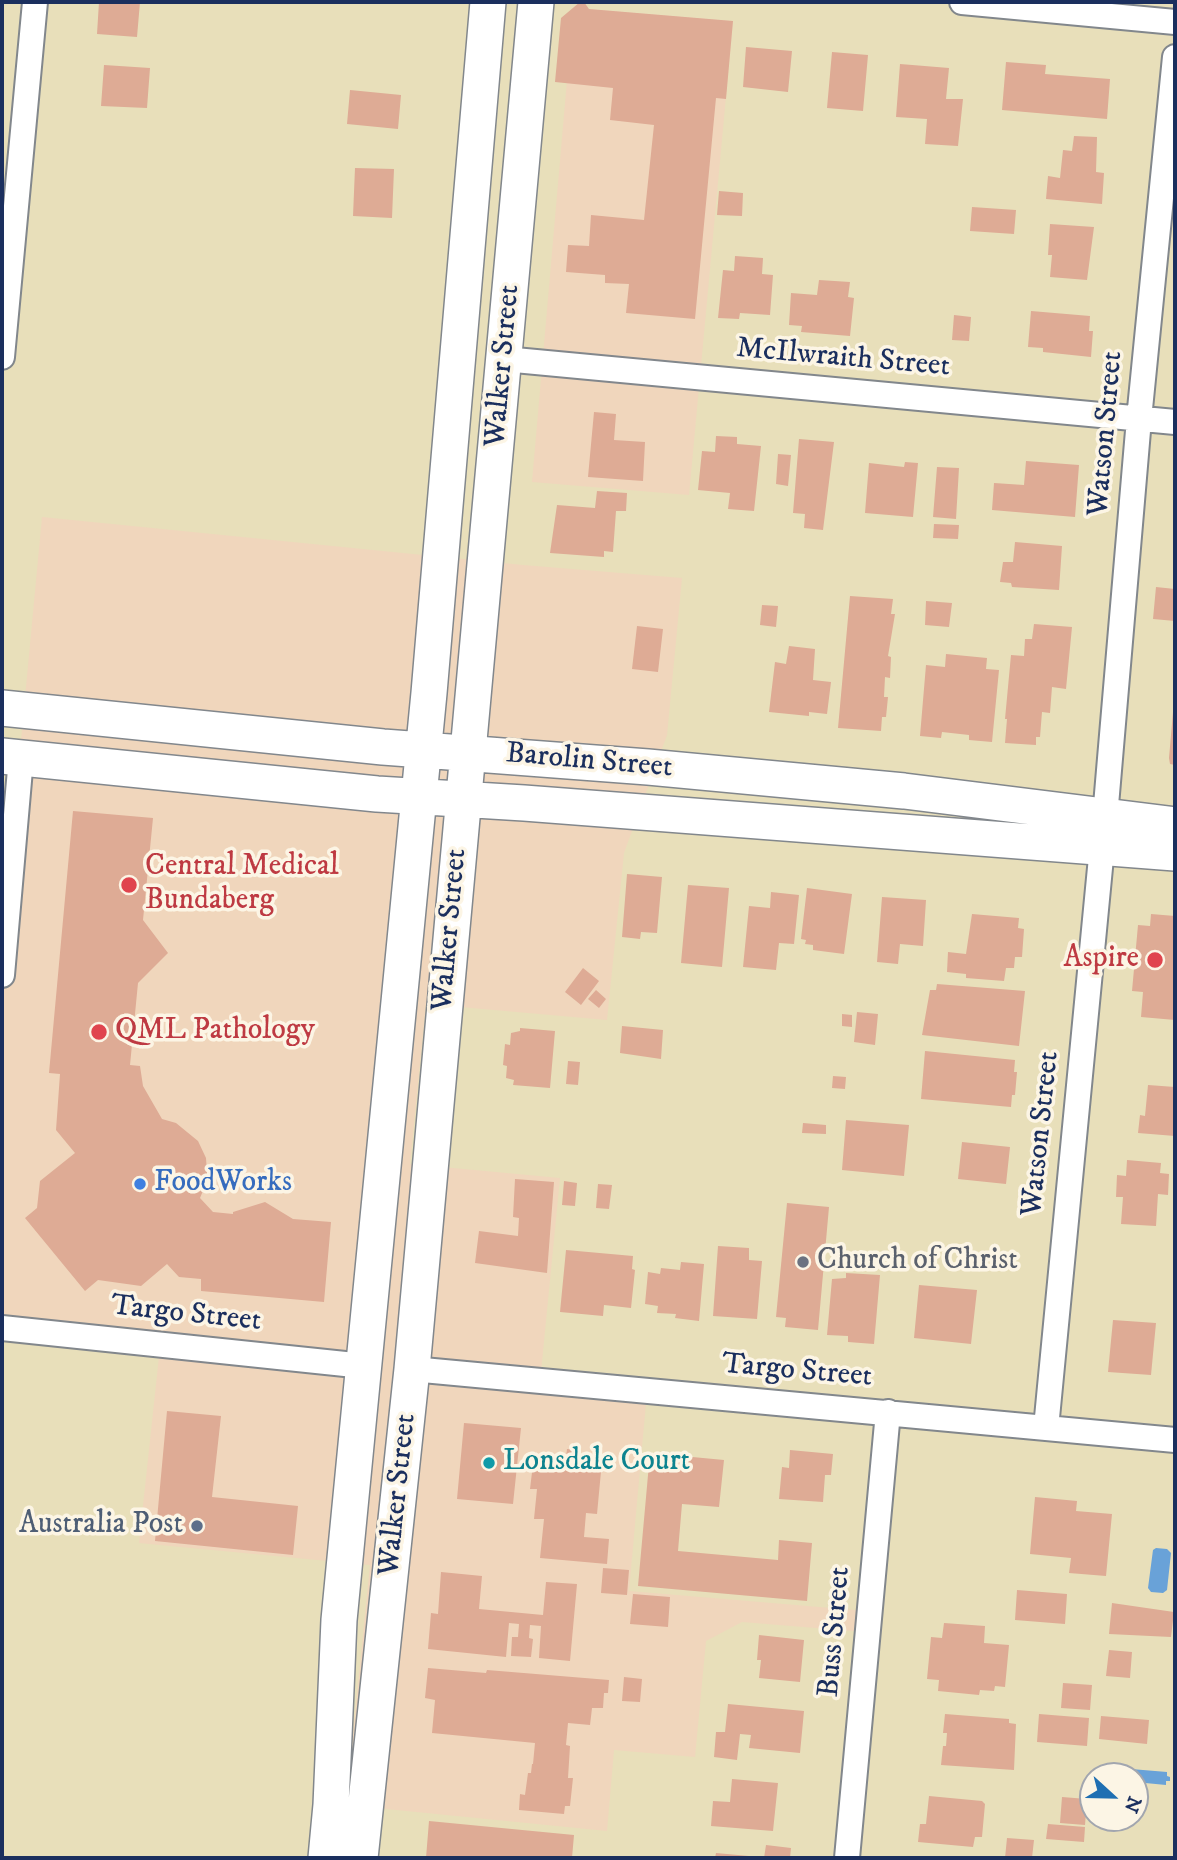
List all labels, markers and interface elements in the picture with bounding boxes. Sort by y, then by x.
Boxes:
street label: Walker Street [479,283,529,449]
street label: McIlwraith Street [735,332,951,386]
street label: Watson Street [1082,350,1132,518]
street label: Barolin Street [504,737,674,787]
street label: Walker Street [426,847,476,1013]
place label: Central Medical Bundaberg [145,850,339,920]
marker: Central Medical Bundaberg [119,875,139,895]
place label: Aspire [1064,942,1139,978]
marker: Aspire [1145,950,1165,970]
place label: QML Pathology [115,1014,315,1050]
marker: QML Pathology [89,1022,109,1042]
street label: Watson Street [1015,1050,1069,1218]
place label: FoodWorks [154,1166,292,1202]
marker: FoodWorks [132,1176,148,1192]
place label: Church of Christ [817,1244,1018,1280]
marker: Church of Christ [795,1254,811,1270]
street label: Targo Street [109,1289,263,1341]
street label: Targo Street [720,1348,874,1396]
street label: Walker Street [373,1412,425,1578]
place label: Lonsdale Court [503,1445,690,1481]
marker: Lonsdale Court [481,1455,497,1471]
place label: Australia Post [19,1508,183,1544]
marker: Australia Post [189,1518,205,1534]
street label: Buss Street [812,1565,860,1699]
north arrow [1079,1762,1149,1832]
text: N [1118,1793,1146,1816]

